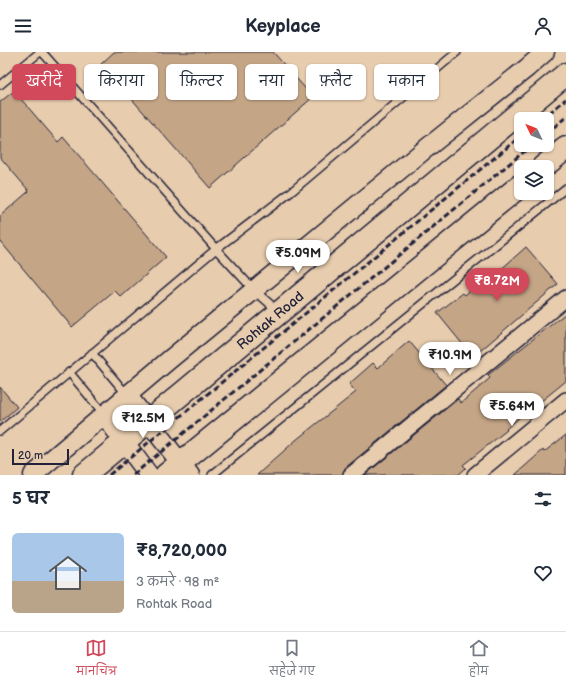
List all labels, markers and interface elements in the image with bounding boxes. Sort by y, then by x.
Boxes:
icon: menu [12,15,34,37]
icon: person [532,15,554,37]
text: Keyplace [245,16,321,37]
chip: खरीदें [12,64,76,100]
chip: किराया [84,64,158,100]
chip: फ़िल्टर [166,64,237,100]
chip: नया [245,64,298,100]
chip: फ़्लैट [306,64,366,100]
chip: मकान [374,64,439,100]
north arrow [514,112,554,152]
map controls [514,112,554,200]
button: layers [514,160,554,200]
pin: ₹5.09M [265,240,331,274]
text: ₹5.09M [275,245,321,261]
pin: ₹8.72M [464,268,530,302]
text: ₹8.72M [474,273,520,289]
street label: Rohtak Road [233,288,307,353]
pin: ₹10.9M [417,342,483,376]
text: ₹10.9M [428,347,472,363]
pin: ₹5.64M [479,393,545,427]
text: ₹5.64M [489,398,535,414]
pin: ₹12.5M [110,405,176,439]
text: ₹12.5M [121,410,165,426]
scale bar [12,447,69,466]
text: 20 m [18,449,43,462]
icon: filters [532,488,554,510]
text: 5 घर [12,489,49,509]
text: ₹8,720,000 [136,541,227,561]
icon: home [44,549,92,597]
icon: heart [532,562,554,584]
text: 3 कमरे · 98 m² [136,574,219,590]
text: Rohtak Road [136,596,212,612]
tab: मानचित्र [76,637,117,683]
tab: सहेजे गए [269,637,315,683]
tab: होम [468,637,490,683]

